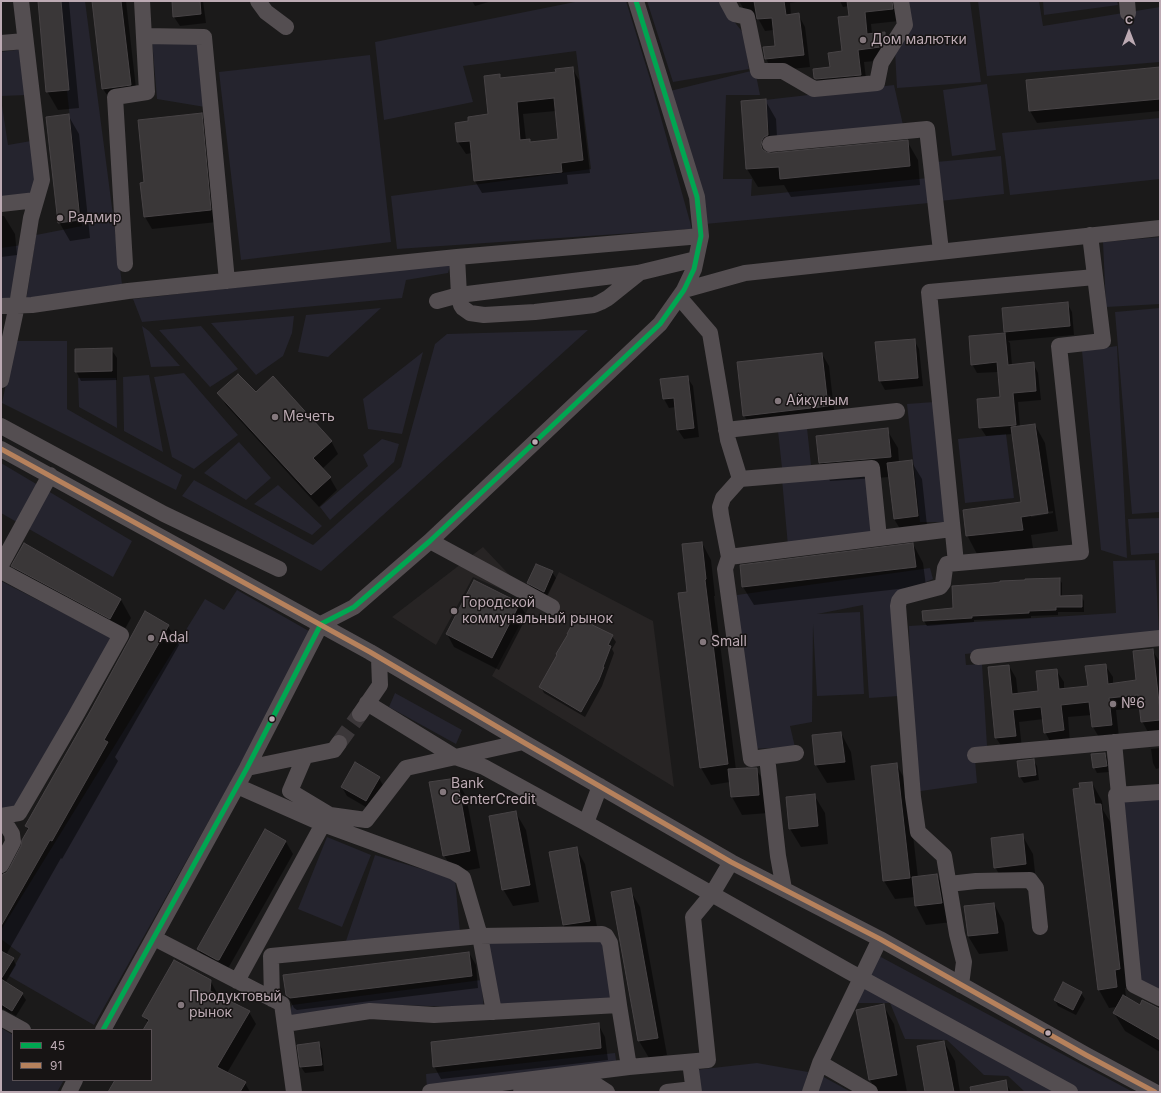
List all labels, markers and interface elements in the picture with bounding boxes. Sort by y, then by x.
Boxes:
north arrow [1109,12,1149,52]
text: С [1125,13,1133,27]
place label: Дом малютки [871,32,967,48]
marker: Дом малютки [858,35,868,45]
place label: Радмир [68,210,121,226]
marker: Радмир [55,213,65,223]
place label: Айкуным [786,393,849,409]
marker: Айкуным [773,396,783,406]
place label: Мечеть [283,409,335,425]
marker: Мечеть [270,412,280,422]
unlabelled marker [530,437,540,447]
place label: Городской коммунальный рынок [462,595,613,628]
marker: Городской коммунальный рынок [449,606,459,616]
place label: Adal [159,630,188,646]
marker: Adal [146,633,156,643]
place label: Small [711,634,747,650]
marker: Small [698,637,708,647]
place label: №6 [1121,696,1145,712]
marker: №6 [1108,699,1118,709]
unlabelled marker [267,714,277,724]
place label: Bank CenterCredit [451,776,536,808]
marker: Bank CenterCredit [438,787,448,797]
place label: Продуктовый рынок [189,989,282,1022]
marker: Продуктовый рынок [176,1000,186,1010]
unlabelled marker [1043,1028,1053,1038]
legend [12,1029,152,1081]
text: 45 [50,1038,65,1053]
text: 91 [50,1058,62,1073]

